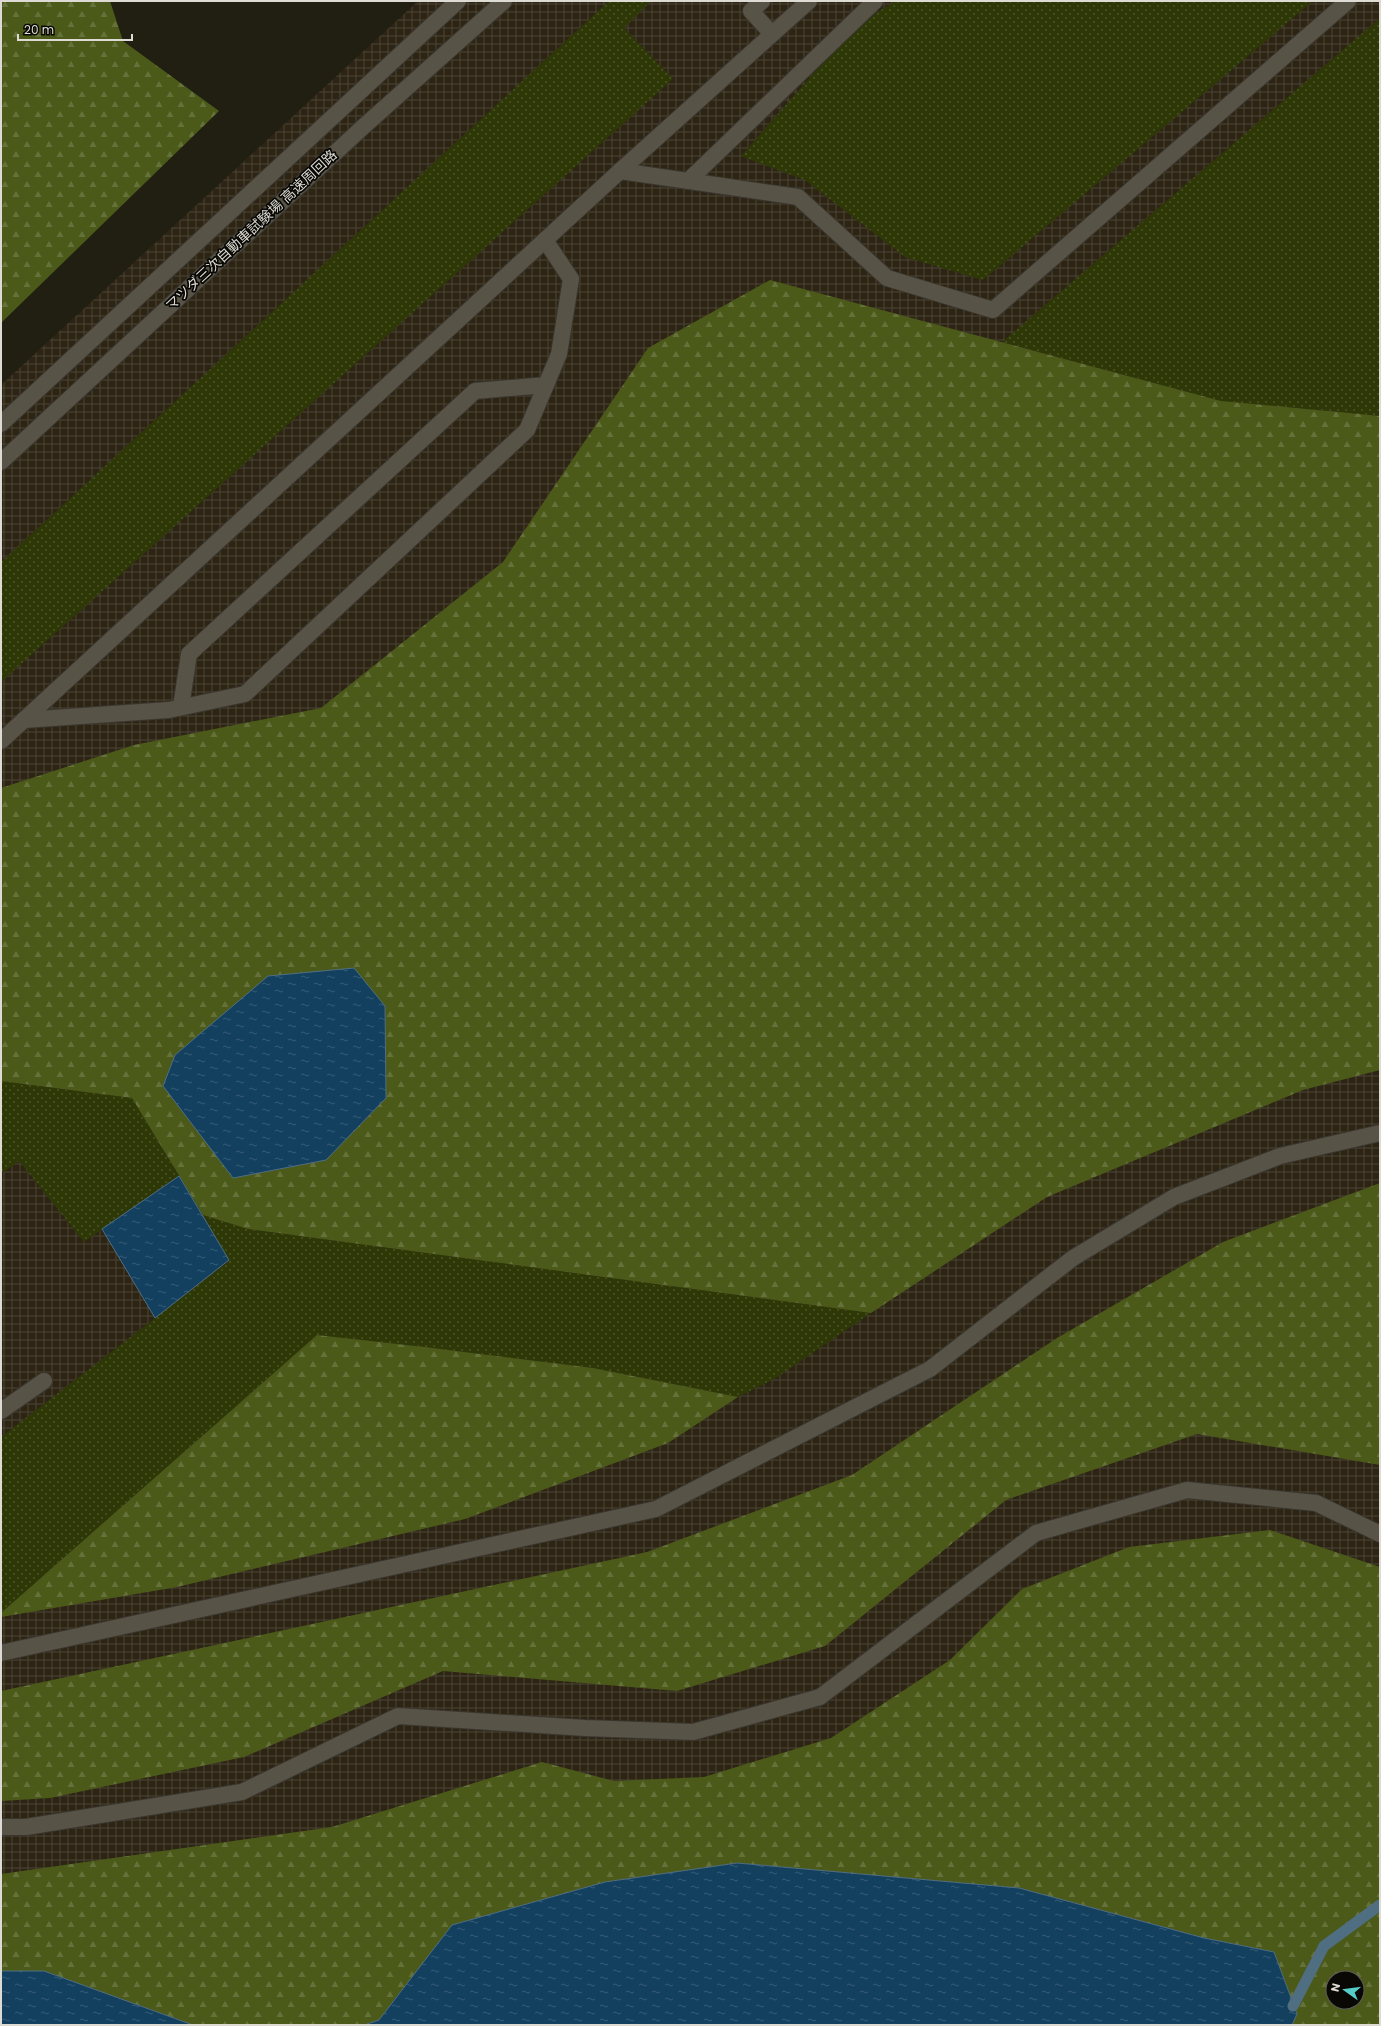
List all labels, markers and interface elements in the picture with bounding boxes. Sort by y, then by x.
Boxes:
scale bar [18,16,132,42]
text: 20 m [24,21,54,38]
street label: マツダ三次自動車試験場 高速周回路 [161,145,341,315]
north arrow [1325,1970,1365,2010]
text: N [1327,1982,1344,1994]

